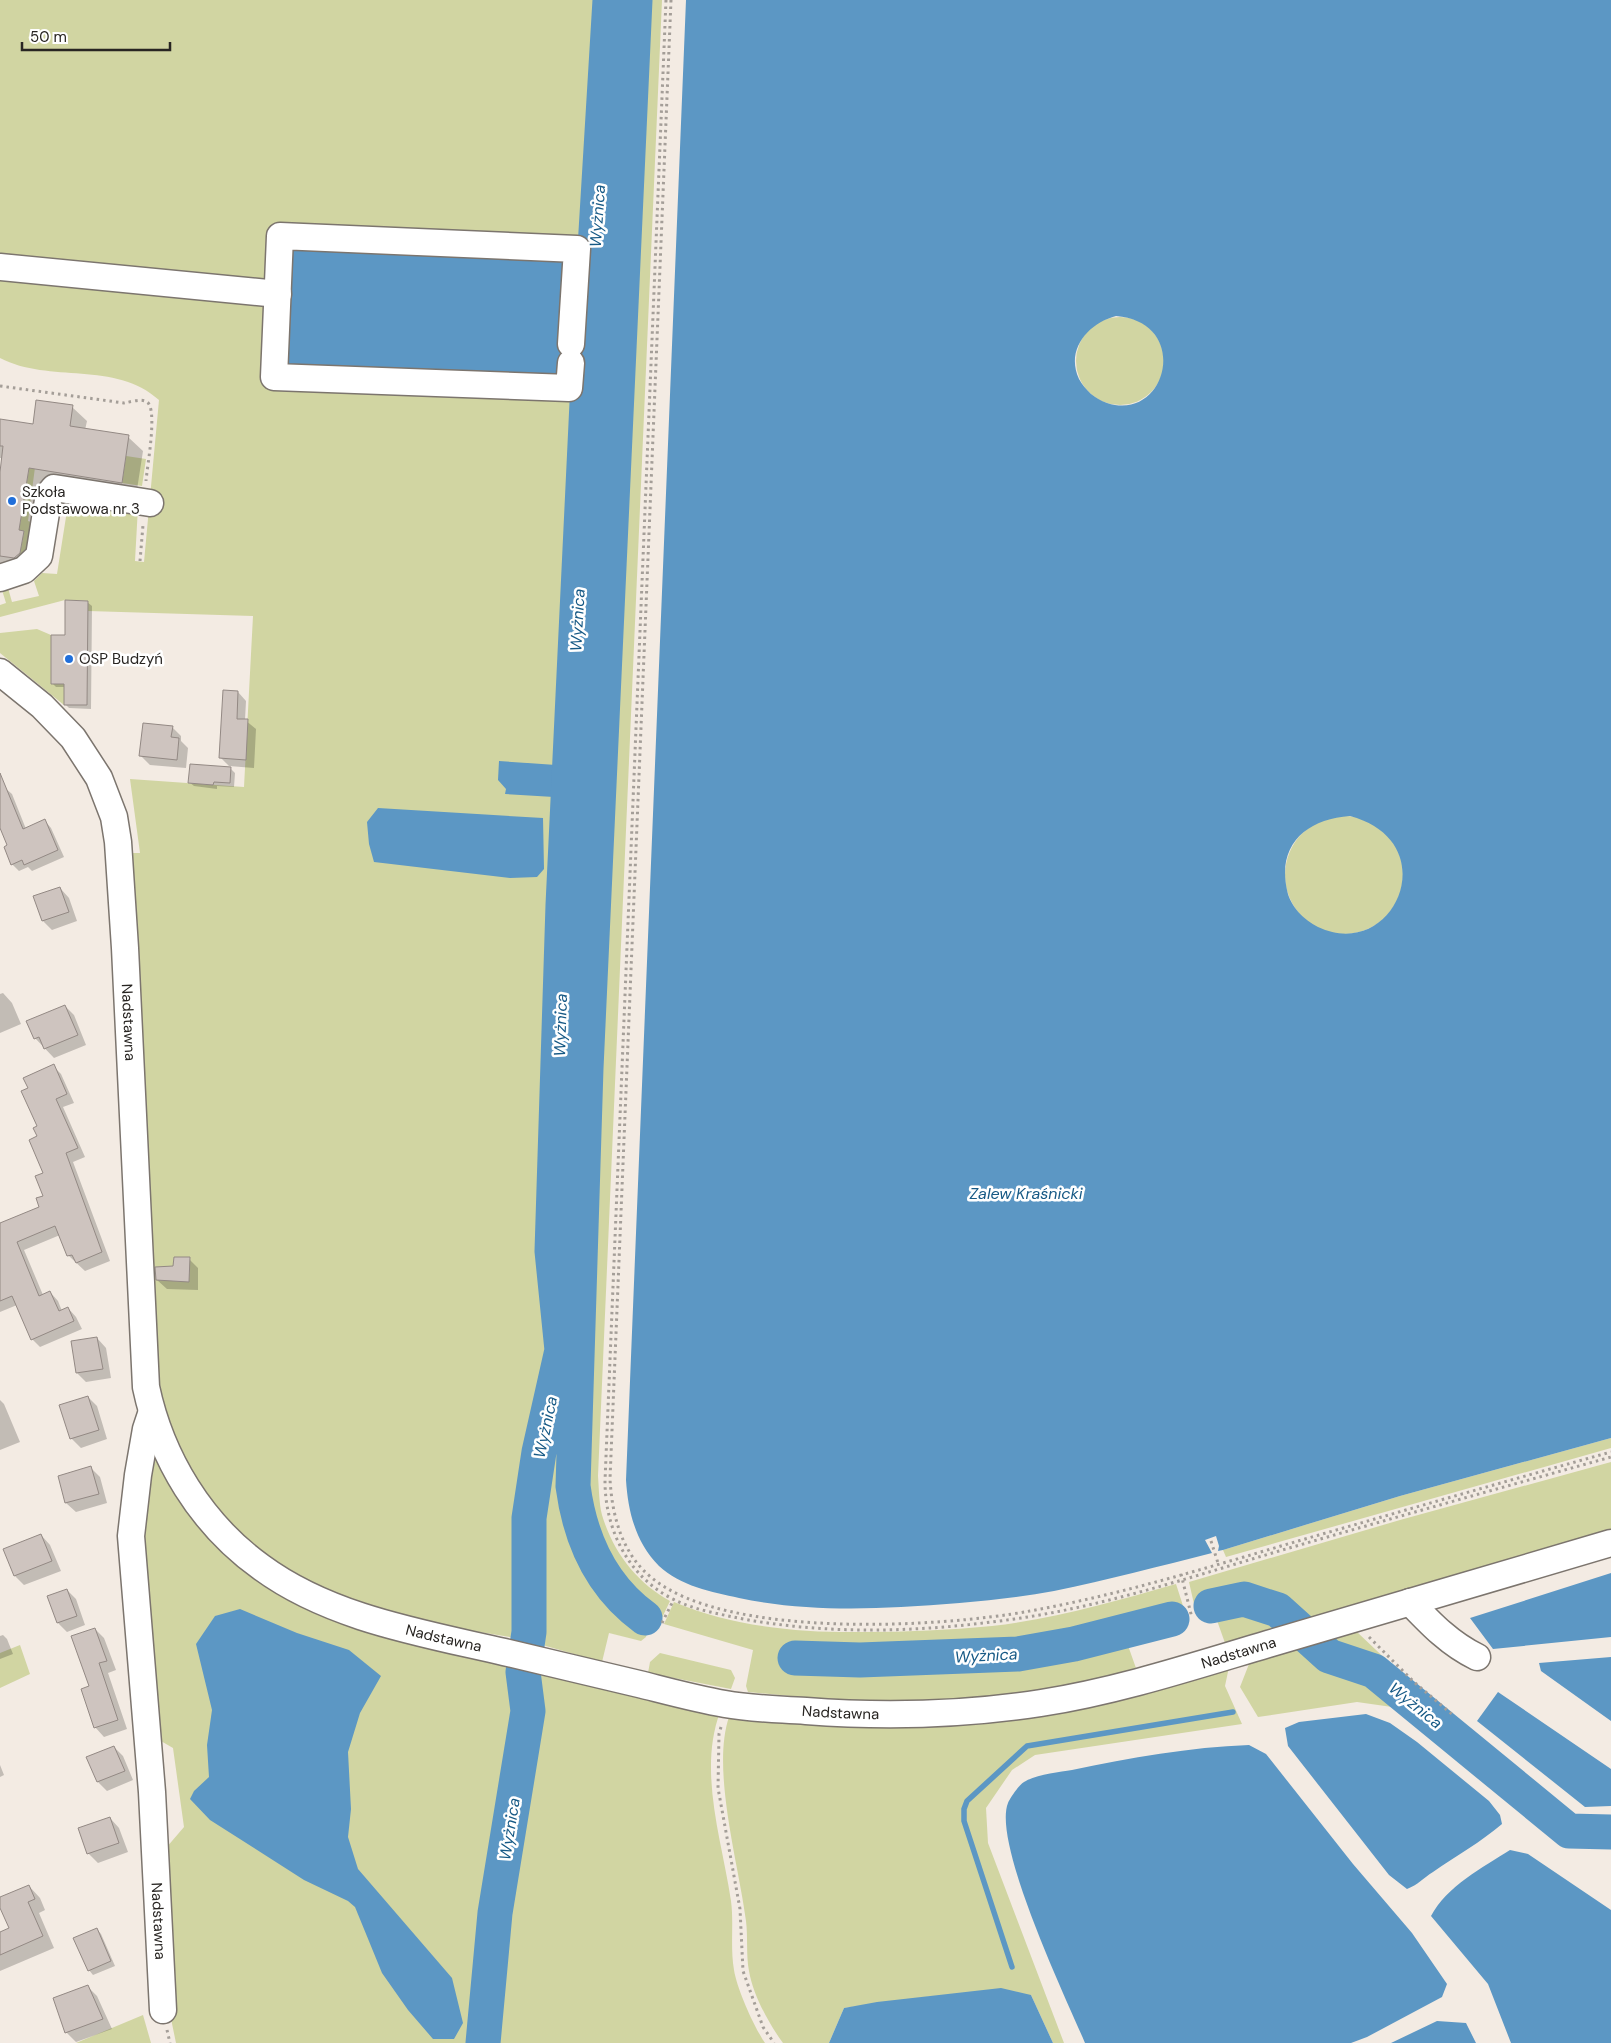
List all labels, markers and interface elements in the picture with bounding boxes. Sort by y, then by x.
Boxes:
scale bar [22,20,170,52]
text: 50 m [30,27,67,47]
water label: Wyżnica [585,184,610,248]
place label: Szkoła Podstawowa nr 3 [22,482,140,519]
marker: Szkoła Podstawowa nr 3 [6,495,18,507]
water label: Wyżnica [565,588,590,652]
place label: OSP Budzyń [79,649,163,669]
marker: OSP Budzyń [63,653,75,665]
street label: Nadstawna [117,983,140,1061]
water label: Wyżnica [549,993,572,1057]
water label: Zalew Kraśnicki [969,1183,1084,1204]
water label: Wyżnica [529,1394,562,1460]
street label: Nadstawna [404,1620,484,1657]
street label: Nadstawna [1199,1632,1278,1674]
water label: Wyżnica [954,1643,1018,1668]
water label: Wyżnica [1385,1677,1447,1733]
street label: Nadstawna [801,1701,879,1724]
water label: Wyżnica [494,1796,525,1862]
street label: Nadstawna [147,1882,170,1960]

